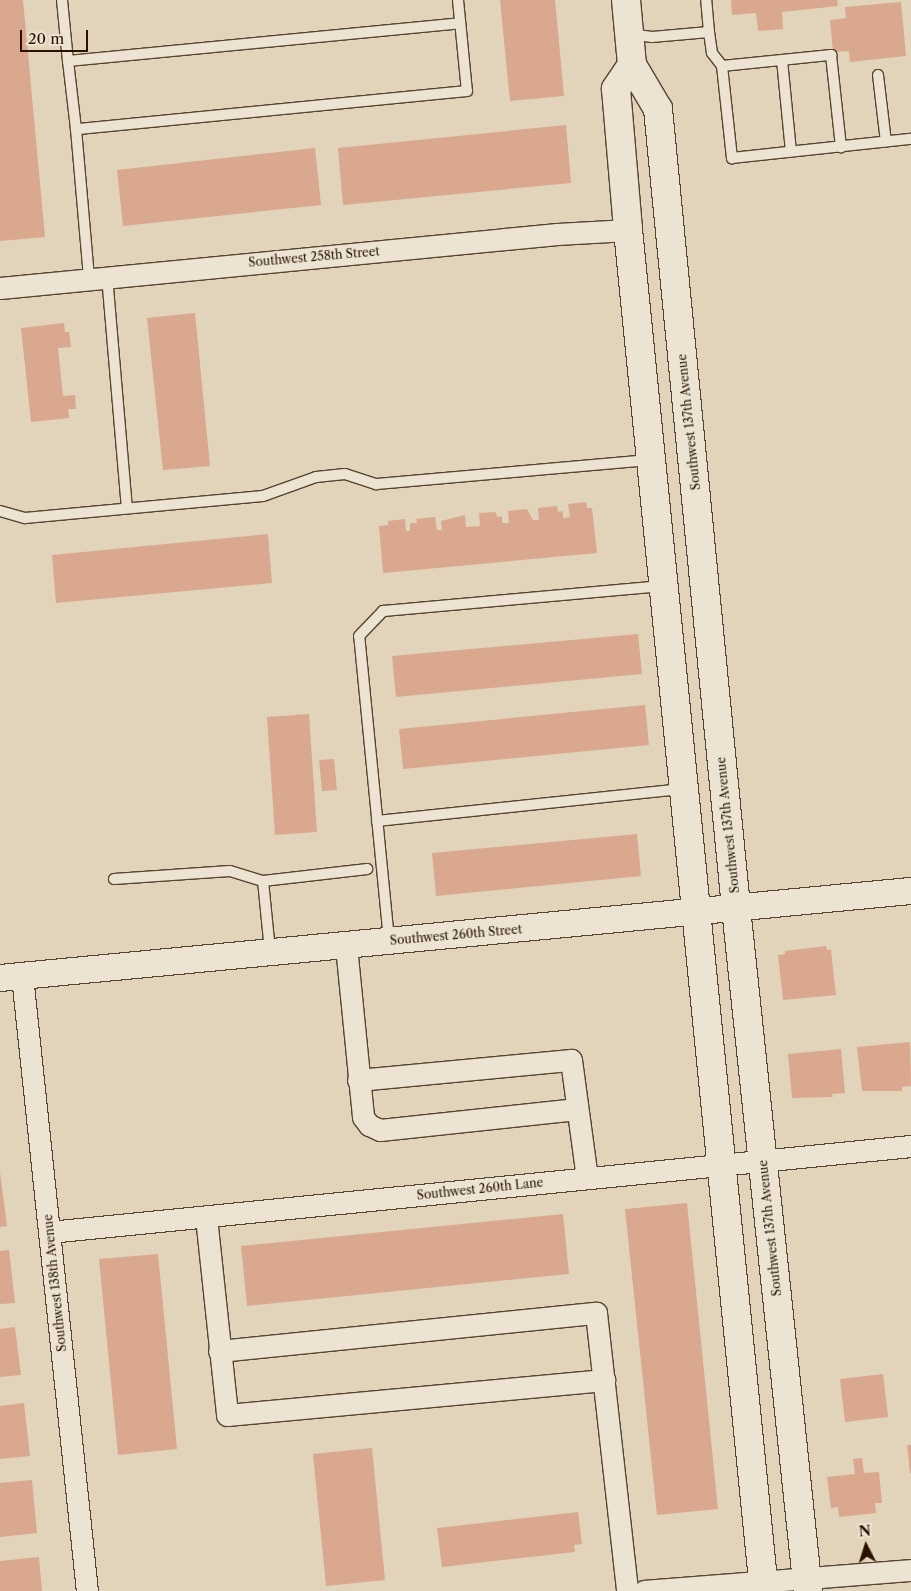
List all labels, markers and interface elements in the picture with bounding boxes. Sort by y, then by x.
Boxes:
scale bar [22,20,90,52]
text: 20 m [28,29,64,48]
street label: Southwest 258th Street [248,244,380,270]
street label: Southwest 137th Avenue [675,353,703,491]
street label: Southwest 137th Avenue [714,756,742,894]
street label: Southwest 260th Street [389,922,523,948]
street label: Southwest 137th Avenue [756,1159,784,1297]
street label: Southwest 260th Lane [416,1175,544,1203]
street label: Southwest 138th Avenue [41,1213,69,1353]
north arrow [841,1521,891,1571]
text: N [858,1522,872,1541]

